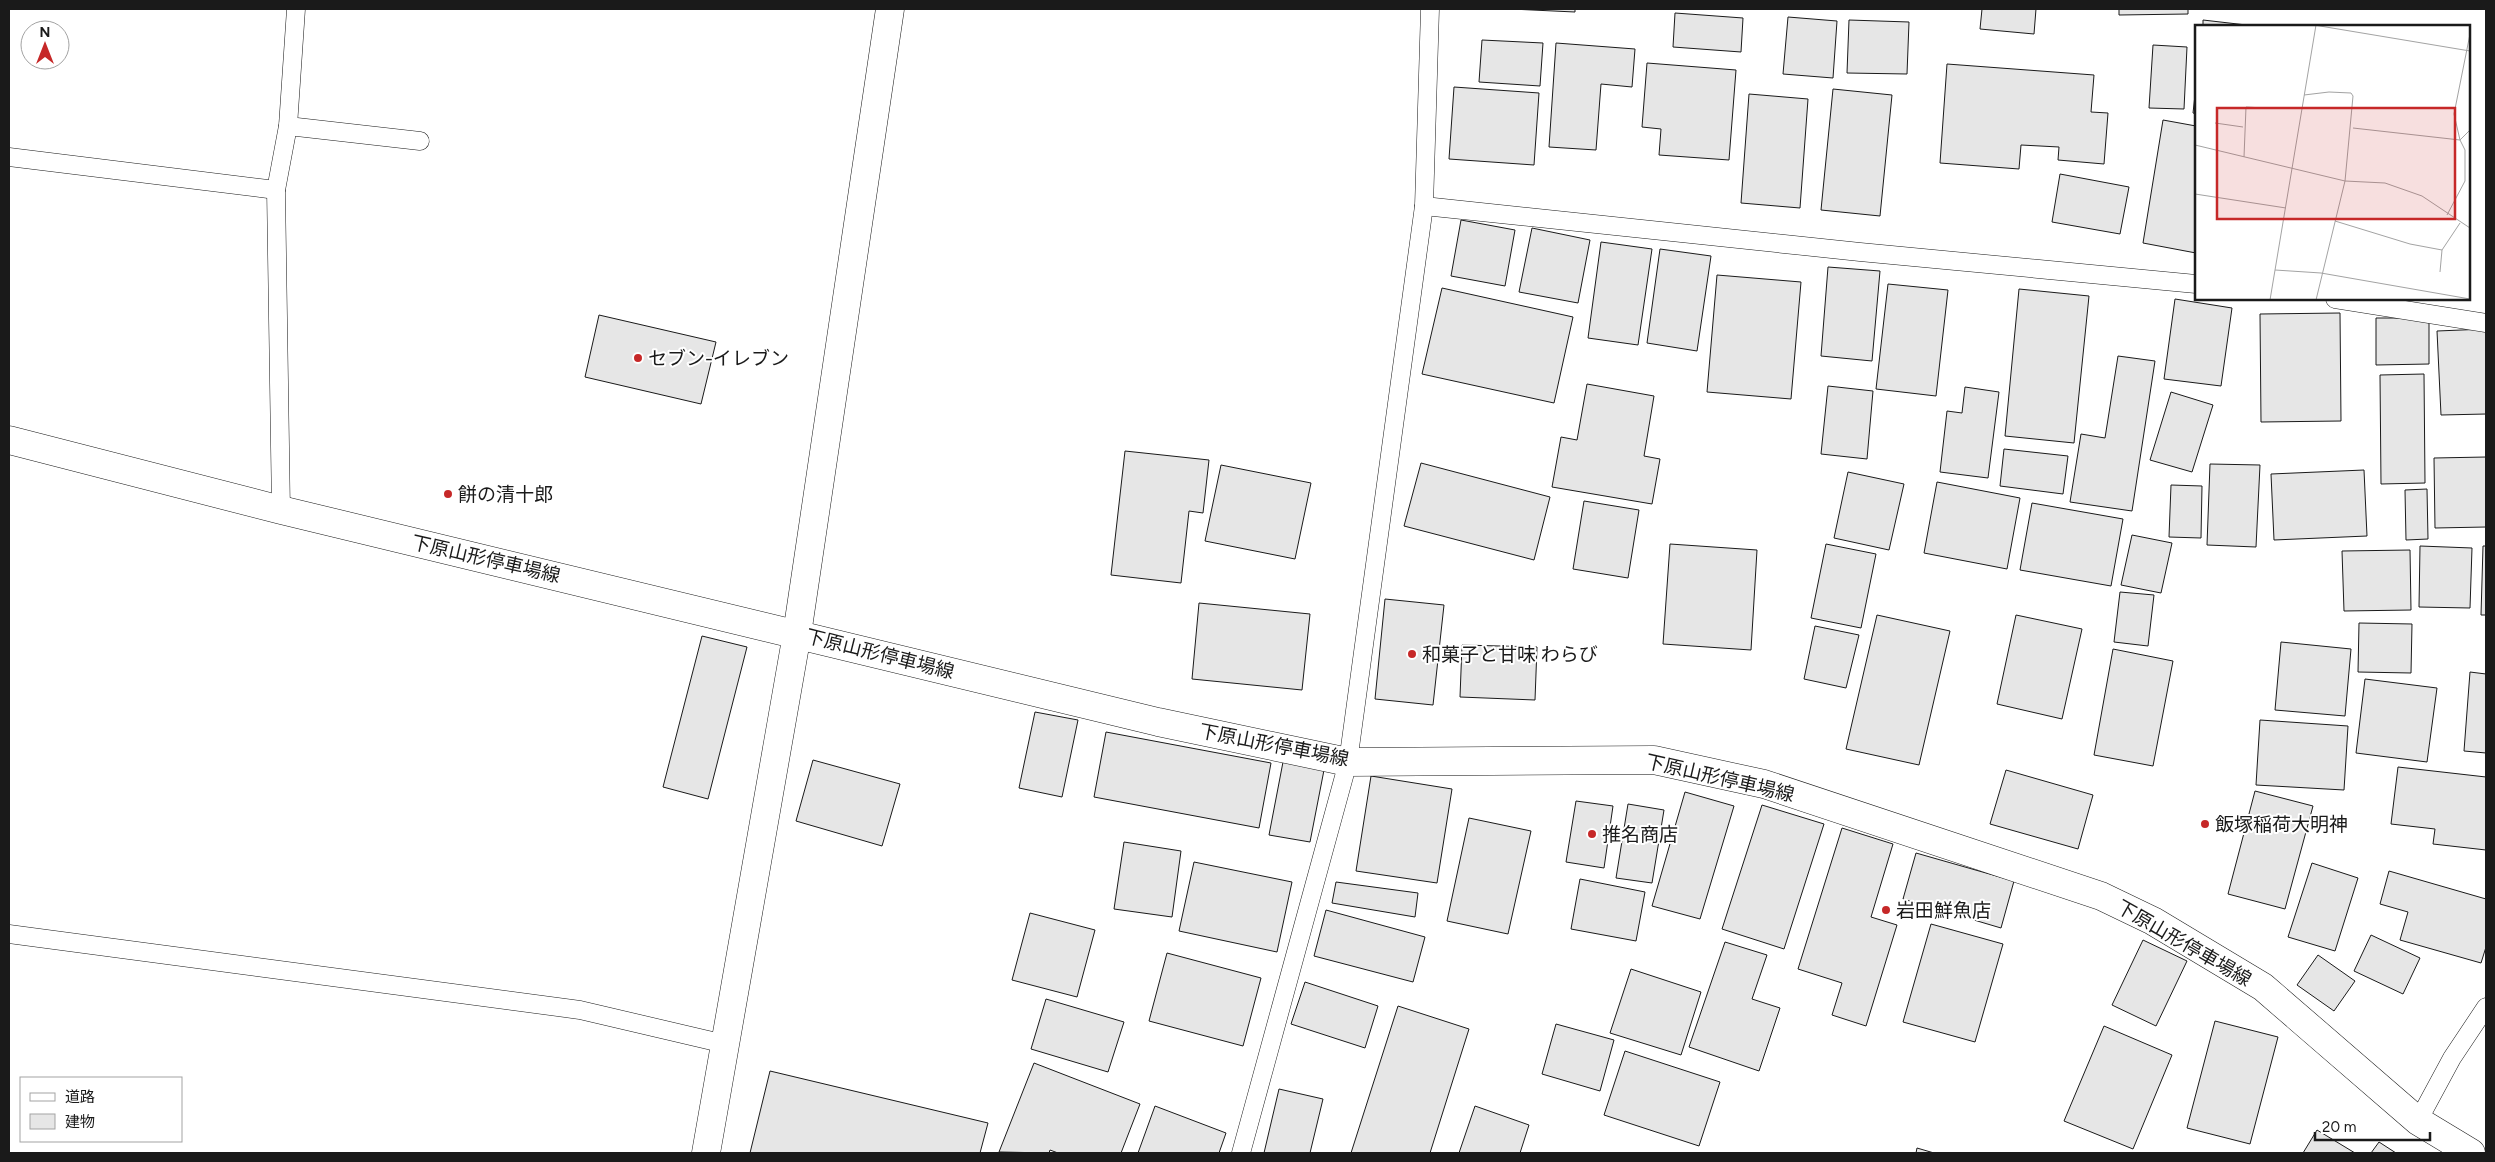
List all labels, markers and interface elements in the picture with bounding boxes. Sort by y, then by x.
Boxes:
north arrow [20,20,70,70]
text: N [40,24,50,41]
inset map [2195,25,2470,300]
place label: セブン-イレブン [648,347,789,370]
marker: セブン-イレブン [632,352,644,364]
place label: 餅の清十郎 [458,483,553,506]
marker: 餅の清十郎 [442,488,454,500]
street label: 下原山形停車場線 [409,531,563,587]
street label: 下原山形停車場線 [803,624,957,684]
place label: 和菓子と甘味 わらび [1422,643,1598,666]
marker: 和菓子と甘味 わらび [1406,648,1418,660]
street label: 下原山形停車場線 [1197,719,1351,771]
street label: 下原山形停車場線 [1643,750,1797,806]
place label: 飯塚稲荷大明神 [2215,813,2348,836]
marker: 飯塚稲荷大明神 [2199,818,2211,830]
place label: 推名商店 [1602,823,1678,846]
marker: 推名商店 [1586,828,1598,840]
street label: 下原山形停車場線 [2112,895,2256,991]
place label: 岩田鮮魚店 [1896,899,1991,922]
marker: 岩田鮮魚店 [1880,904,1892,916]
legend [20,1077,182,1142]
text: 道路 [65,1088,95,1106]
scale bar [2315,1110,2430,1142]
text: 建物 [65,1113,95,1131]
text: 20 m [2322,1118,2356,1136]

